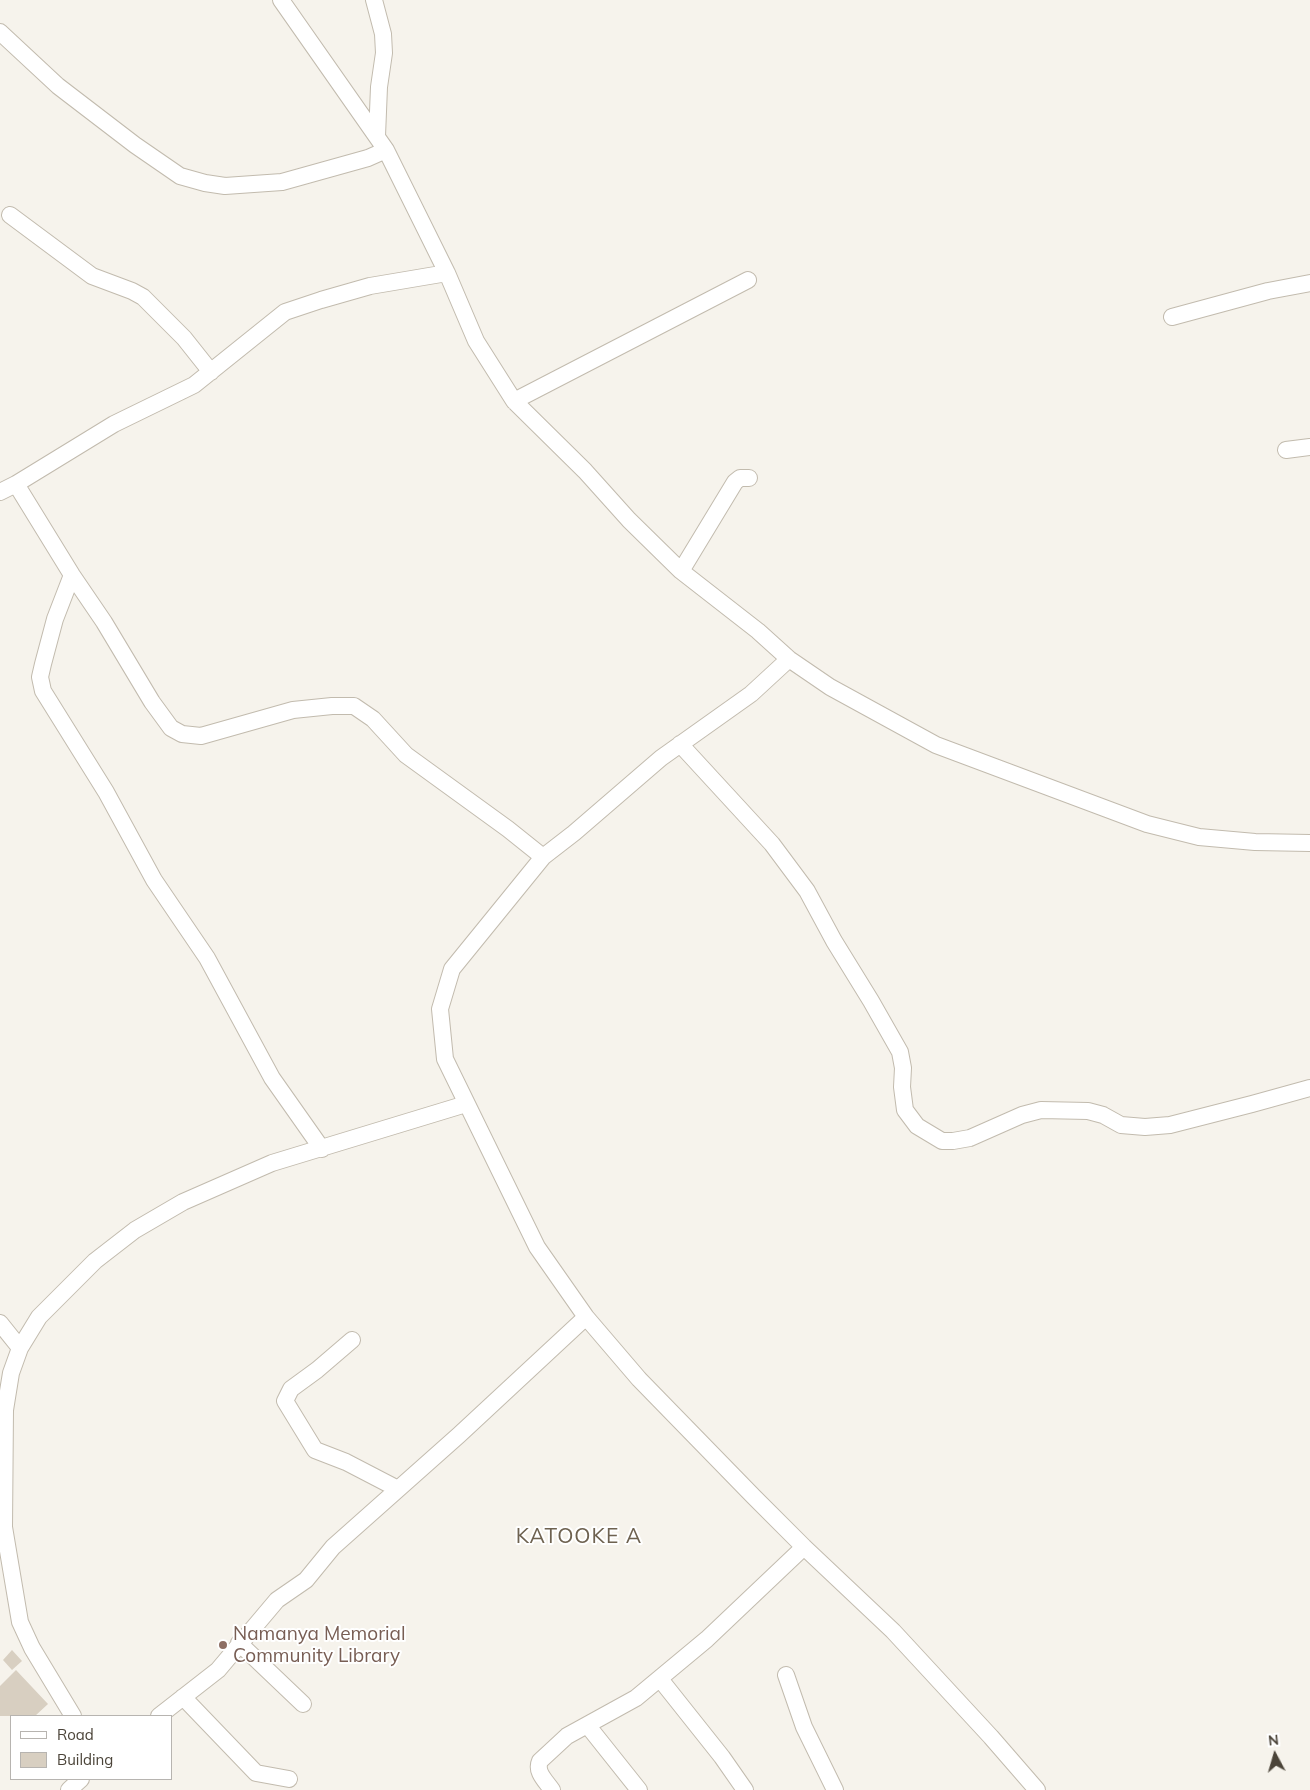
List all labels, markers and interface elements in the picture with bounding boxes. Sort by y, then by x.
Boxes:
district label: KATOOKE A [515,1524,643,1550]
place label: Namanya Memorial Community Library [233,1623,405,1667]
marker: Namanya Memorial Community Library [217,1639,229,1651]
legend [10,1715,172,1780]
text: Road [57,1725,94,1744]
north arrow [1250,1730,1300,1780]
text: N [1267,1731,1280,1750]
text: Building [57,1750,113,1769]

